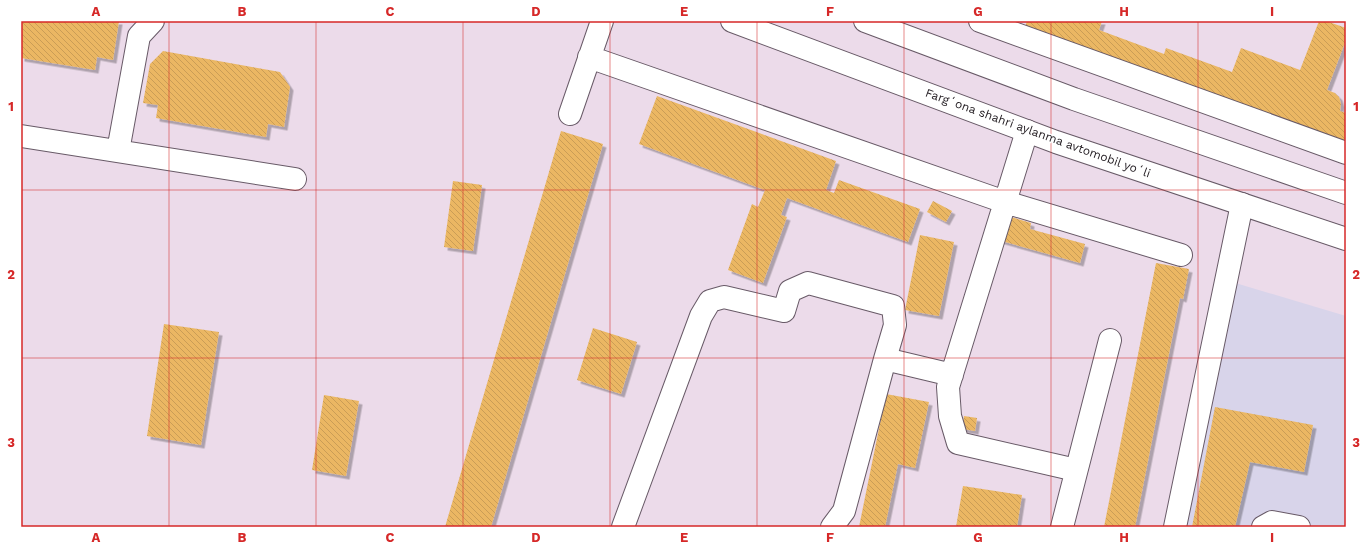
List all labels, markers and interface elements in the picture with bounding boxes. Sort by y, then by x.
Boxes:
text: A [92,4,101,19]
text: B [238,4,247,19]
text: C [386,4,395,19]
text: D [531,4,541,19]
text: E [680,4,688,19]
text: F [826,4,834,19]
text: G [973,4,983,19]
text: H [1119,4,1129,19]
text: I [1270,4,1274,19]
street label: Fargʻona shahri aylanma avtomobil yoʻli [924,86,1152,180]
text: 1 [8,99,14,114]
text: 1 [1353,99,1359,114]
text: 2 [7,267,15,282]
text: 2 [1352,267,1360,282]
text: 3 [7,435,15,450]
text: 3 [1352,435,1360,450]
text: A [92,530,101,545]
text: B [238,530,247,545]
text: C [386,530,395,545]
text: D [531,530,541,545]
text: E [680,530,688,545]
text: F [826,530,834,545]
text: G [973,530,983,545]
text: H [1119,530,1129,545]
text: I [1270,530,1274,545]

